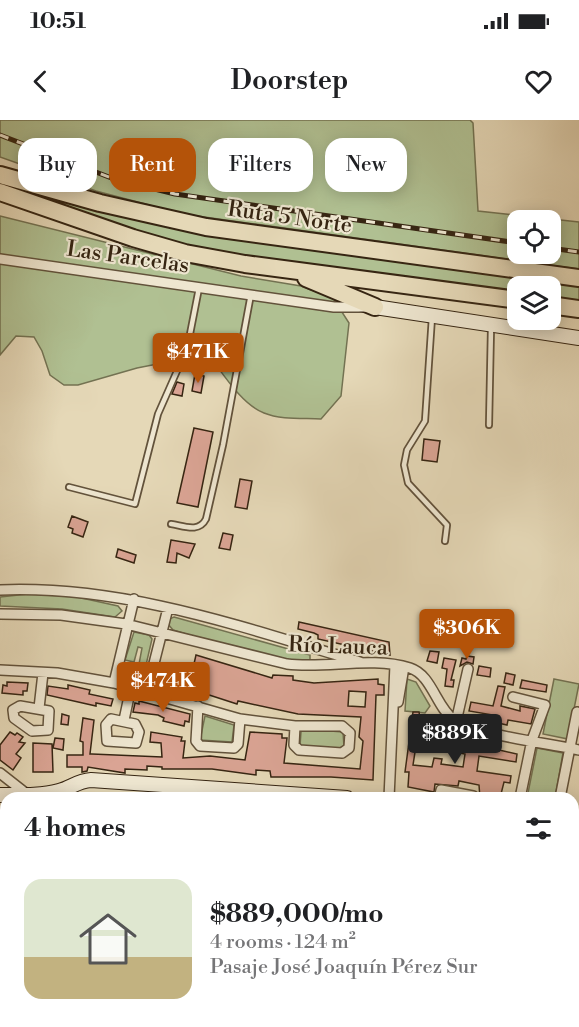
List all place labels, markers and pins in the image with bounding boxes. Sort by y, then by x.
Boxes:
pin: $471K [156,333,240,384]
pin: $306K [425,609,509,660]
pin: $474K [121,662,205,713]
pin: $889K [413,714,497,765]

